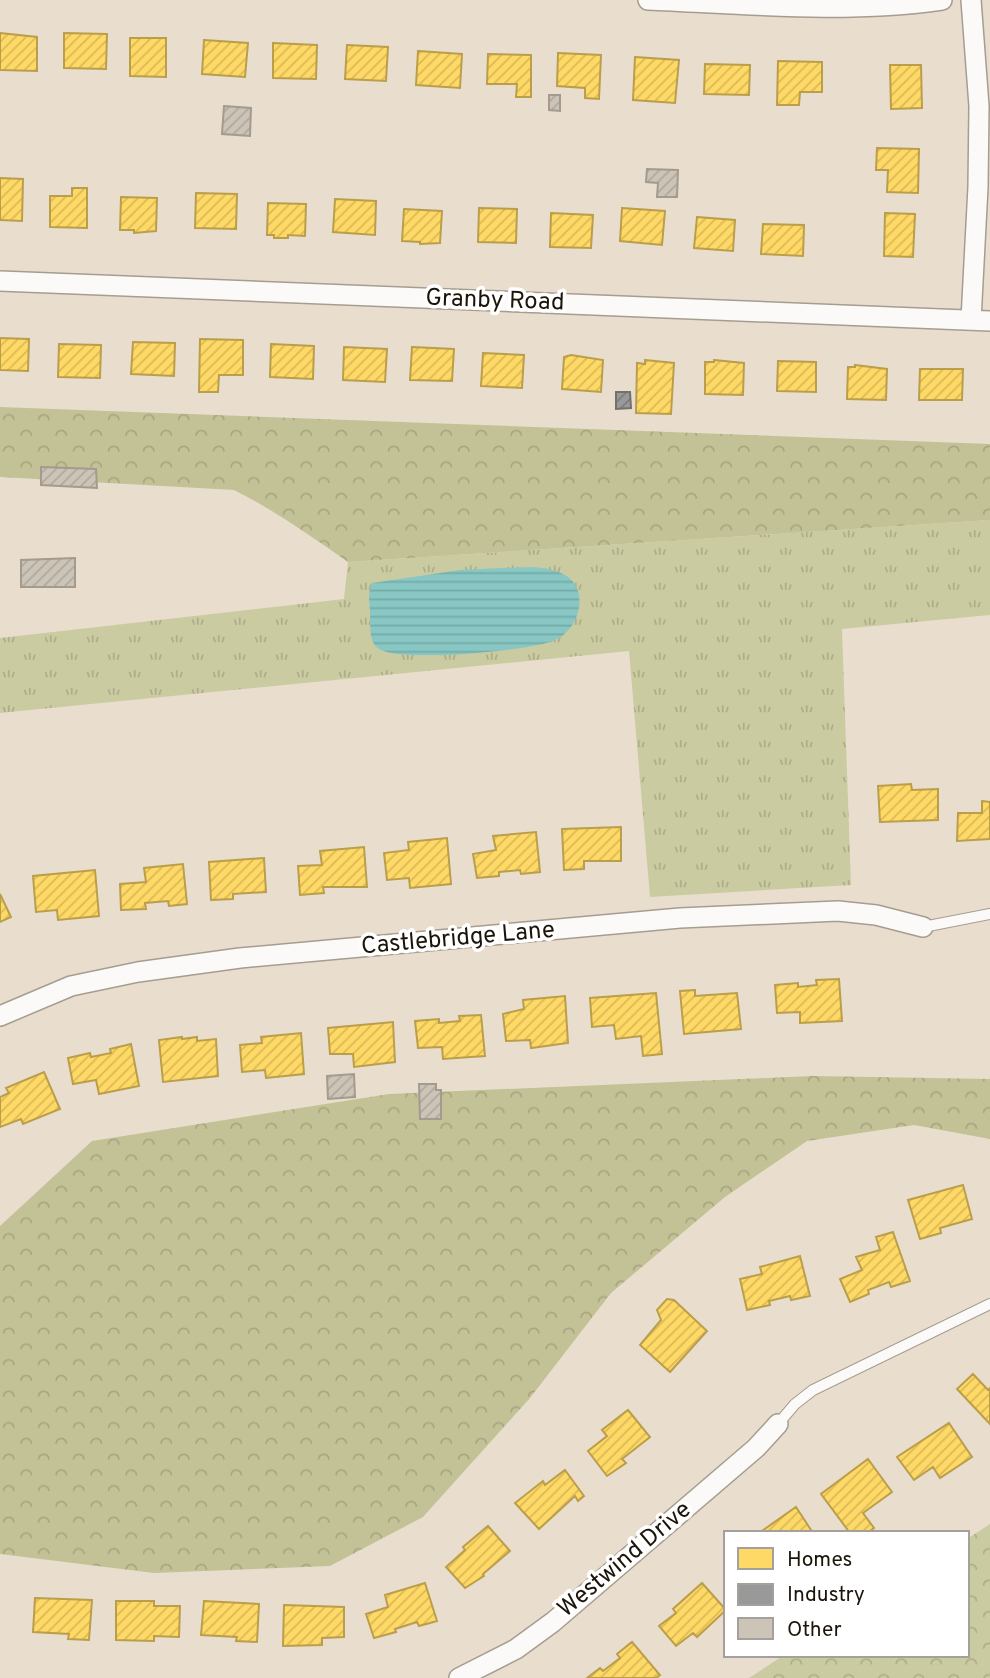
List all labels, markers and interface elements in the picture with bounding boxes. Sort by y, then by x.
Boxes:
street label: Granby Road [425,284,565,318]
street label: Castlebridge Lane [360,916,556,962]
street label: Westwind Drive [552,1495,698,1625]
legend [724,1531,969,1657]
text: Homes [787,1547,852,1574]
text: Industry [787,1582,865,1609]
text: Other [787,1617,842,1644]

